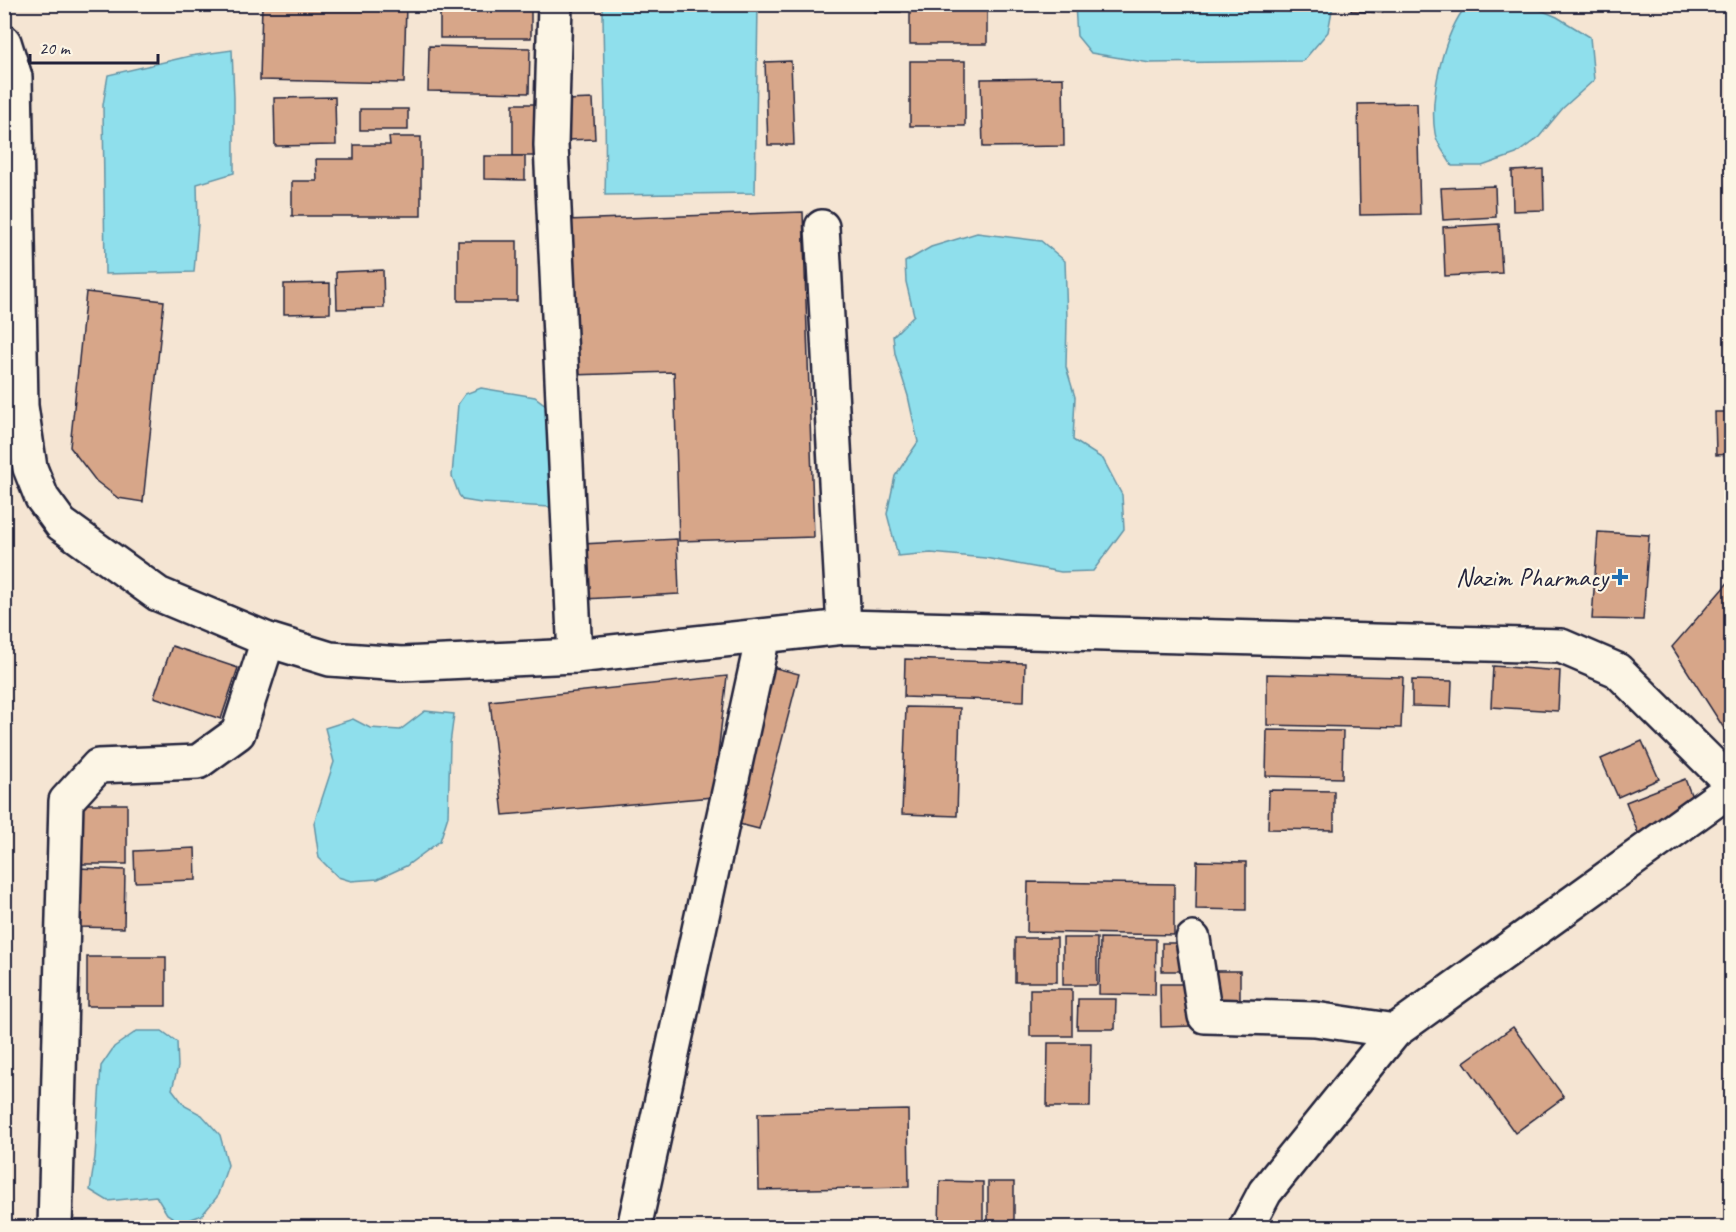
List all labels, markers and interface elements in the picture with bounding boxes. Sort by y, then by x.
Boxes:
scale bar [30,27,158,65]
text: 20 m [39,37,72,59]
place label: Nazim Pharmacy [1456,561,1610,594]
marker: Nazim Pharmacy [1613,570,1627,584]

